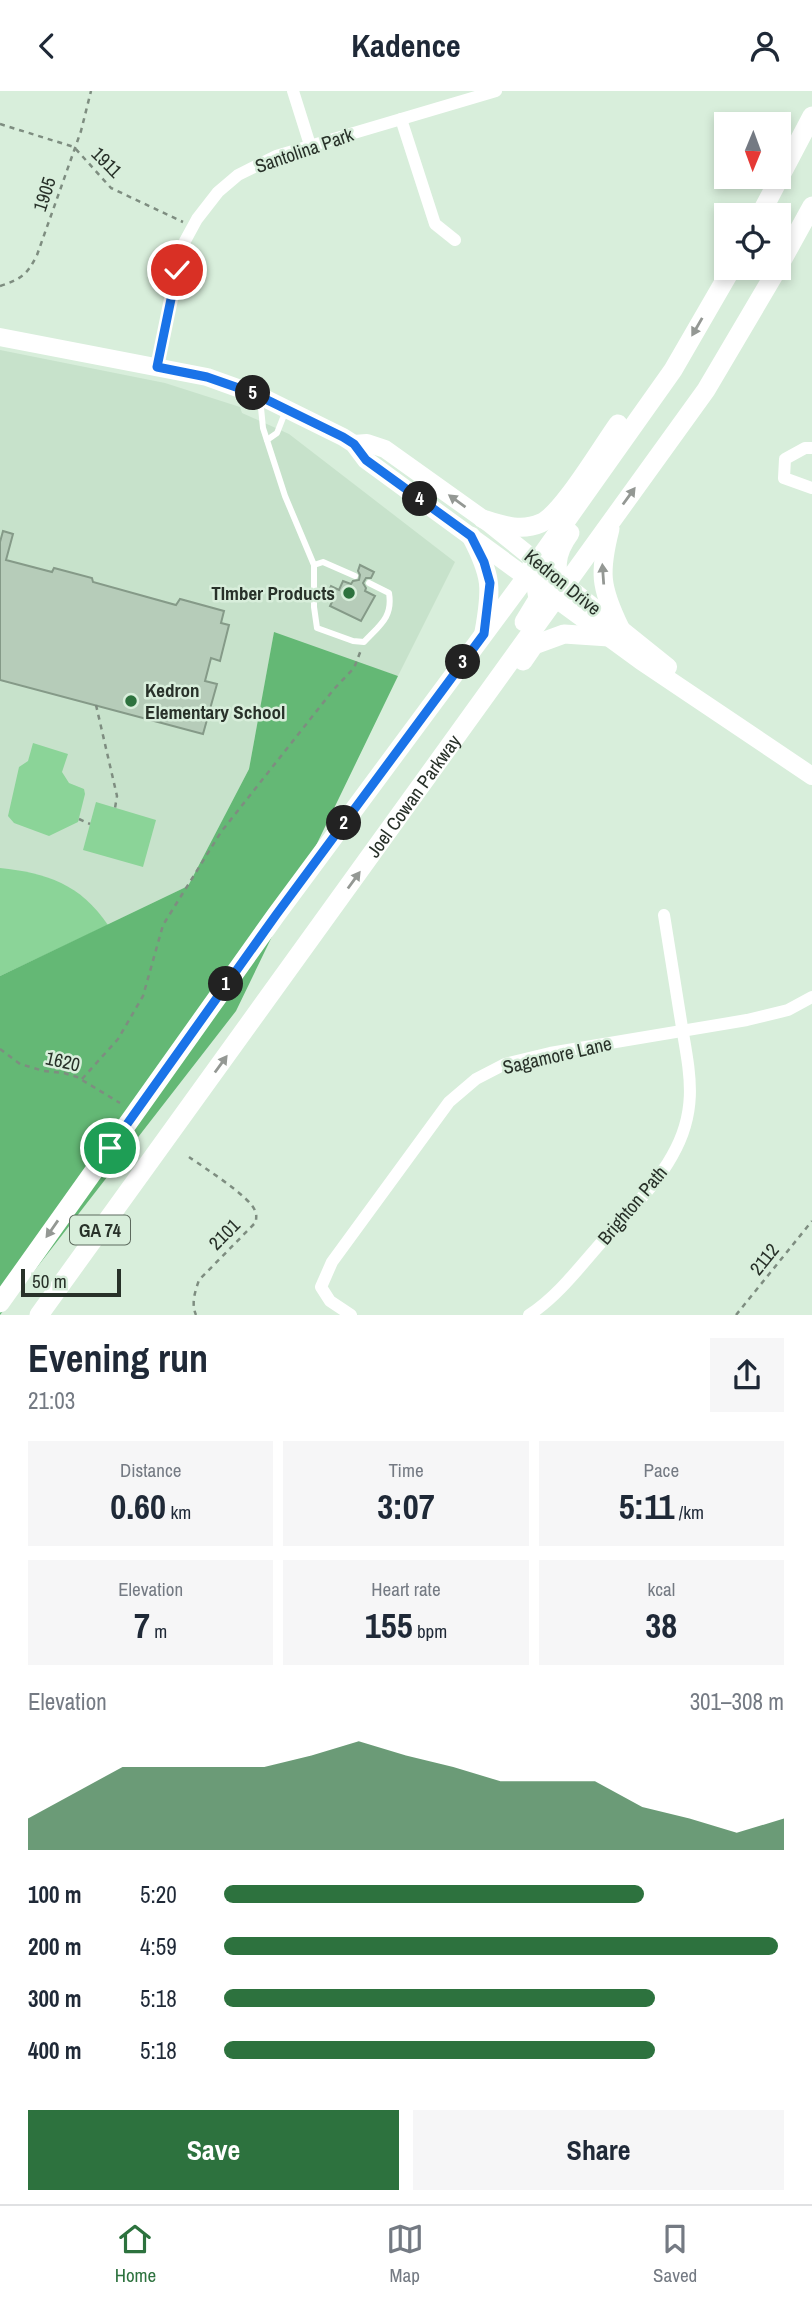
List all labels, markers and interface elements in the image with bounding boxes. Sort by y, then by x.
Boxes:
text: Kadence [351,24,461,67]
icon: back [28,27,66,65]
icon: person [746,27,784,65]
north arrow [714,112,791,189]
map controls [714,112,791,280]
street label: Santolina Park [251,121,357,179]
street label: 1911 [86,141,128,183]
street label: 1905 [26,173,62,214]
button: locate [714,203,791,280]
pin [147,240,207,300]
icon: check [158,251,196,289]
one-way arrow [691,317,704,336]
pin: 5 [236,375,270,411]
text: 5 [248,379,257,405]
pin: 4 [402,481,438,517]
text: 4 [415,485,424,511]
one-way arrow [622,487,636,505]
one-way arrow [448,494,467,508]
street label: Kedron Drive [519,543,607,621]
one-way arrow [597,563,608,585]
place label: TImber Products [211,580,335,606]
marker: TImber Products [341,585,357,601]
pin: 3 [446,645,480,679]
text: 3 [458,648,467,674]
place label: Kedron Elementary School [145,677,285,725]
marker: Kedron Elementary School [123,693,139,709]
street label: Joel Cowan Parkway [360,729,467,863]
pin: 2 [326,805,362,841]
text: 2 [339,809,348,835]
one-way arrow [347,871,361,889]
pin: 1 [208,967,244,1001]
text: 1 [221,970,230,996]
street label: Sagamore Lane [500,1030,614,1080]
street label: 1620 [43,1044,83,1078]
one-way arrow [213,1055,227,1073]
pin [80,1118,140,1178]
icon: arrive [91,1129,129,1167]
street label: Brighton Path [591,1160,673,1250]
street label: 2101 [203,1212,246,1255]
road number: GA 74 [70,1215,130,1245]
one-way arrow [45,1220,59,1238]
street label: 2112 [743,1238,785,1280]
scale bar [21,1266,121,1298]
text: 50 m [32,1268,67,1294]
text: Evening run [28,1333,208,1384]
button: share [710,1338,784,1412]
text: 21:03 [28,1385,75,1416]
text: Distance [120,1457,181,1483]
text: Time [388,1457,424,1483]
text: Pace [644,1457,679,1483]
text: 0.60 [110,1483,166,1530]
text: 3:07 [377,1483,435,1530]
text: 5:11 [619,1483,675,1530]
text: km [166,1499,191,1525]
text: /km [675,1499,704,1525]
text: Elevation [118,1576,183,1602]
text: Heart rate [371,1576,441,1602]
text: kcal [647,1576,675,1602]
text: 7 [134,1602,150,1649]
text: 155 [365,1602,413,1649]
text: 38 [645,1602,677,1649]
text: m [150,1618,167,1644]
text: bpm [413,1618,447,1644]
text: Elevation [28,1686,107,1717]
text: 301–308 m [690,1686,784,1717]
text: 100 m [28,1879,81,1910]
text: 5:20 [140,1879,177,1910]
text: 200 m [28,1931,81,1962]
text: 4:59 [140,1931,177,1962]
text: 300 m [28,1983,81,2014]
text: 5:18 [140,1983,177,2014]
text: 400 m [28,2035,81,2066]
text: 5:18 [140,2035,177,2066]
button: Save [28,2110,399,2190]
button: Share [413,2110,784,2190]
tab: Home [115,2220,156,2288]
tab: Map [386,2220,424,2288]
tab: Saved [653,2220,697,2288]

